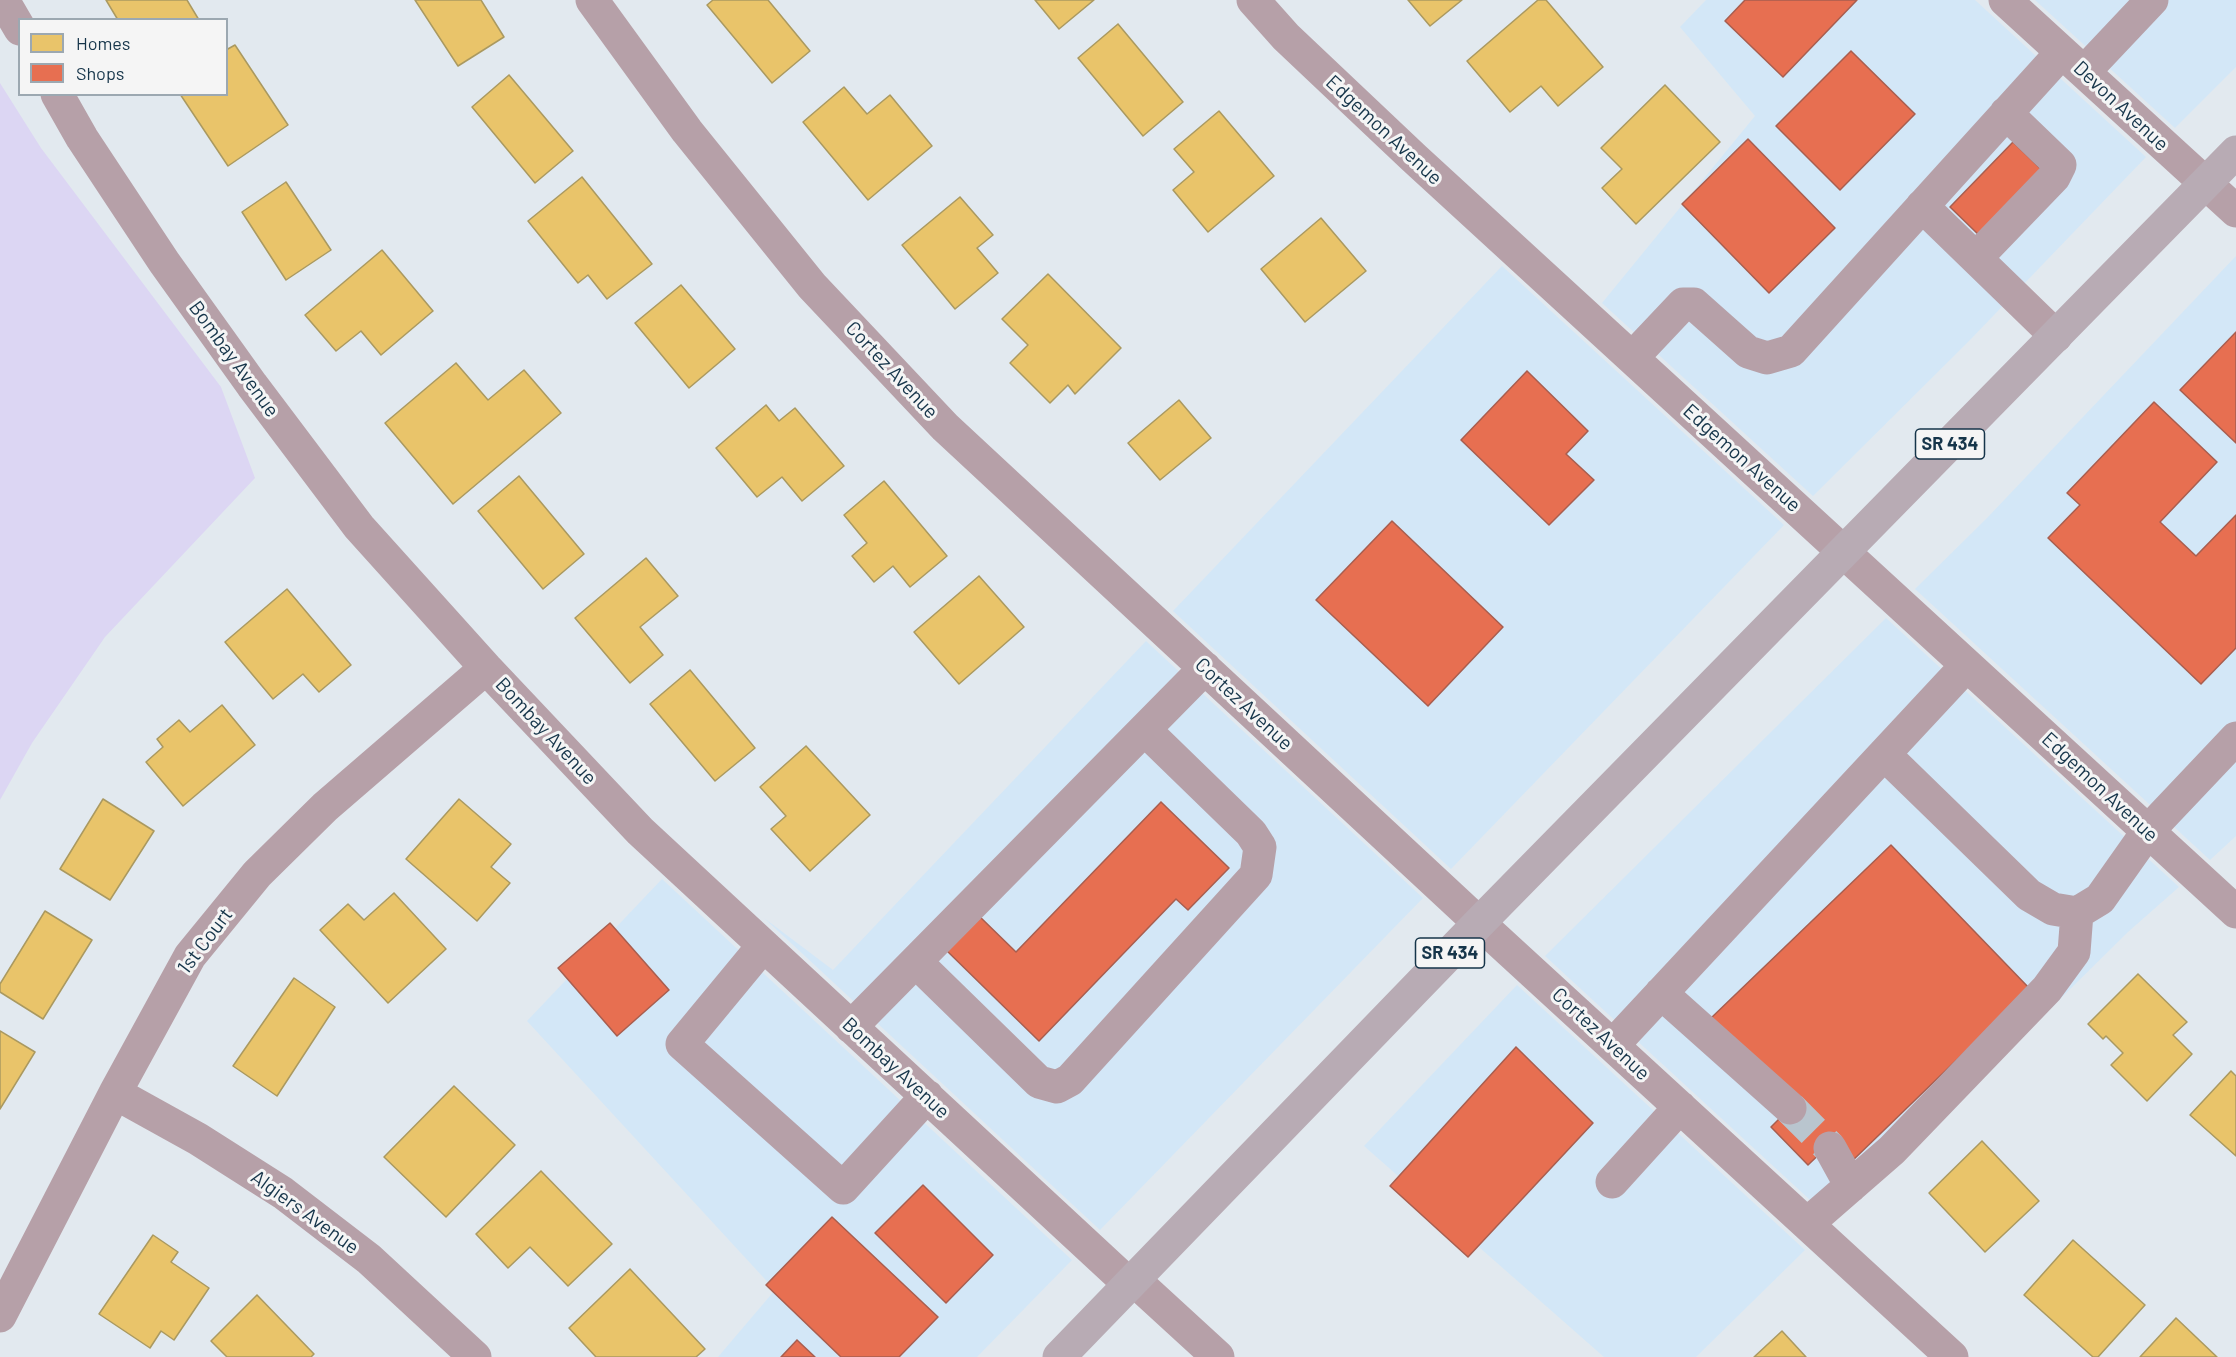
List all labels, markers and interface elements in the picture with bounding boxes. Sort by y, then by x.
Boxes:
legend [18,18,228,96]
text: Homes [76,32,130,54]
street label: Devon Avenue [2069,56,2173,156]
text: Shops [76,62,125,84]
street label: Edgemon Avenue [1321,70,1447,190]
street label: Bombay Avenue [184,296,284,422]
street label: Cortez Avenue [841,316,943,424]
street label: Edgemon Avenue [1678,399,1806,517]
road number: SR 434 [1916,429,1984,459]
street label: Cortez Avenue [1190,653,1298,755]
street label: Bombay Avenue [490,672,602,790]
street label: Edgemon Avenue [2037,727,2163,847]
street label: 1st Court [172,903,238,979]
road number: SR 434 [1416,938,1484,968]
street label: Cortez Avenue [1547,983,1655,1085]
street label: Bombay Avenue [837,1012,955,1124]
street label: Algiers Avenue [246,1165,364,1259]

